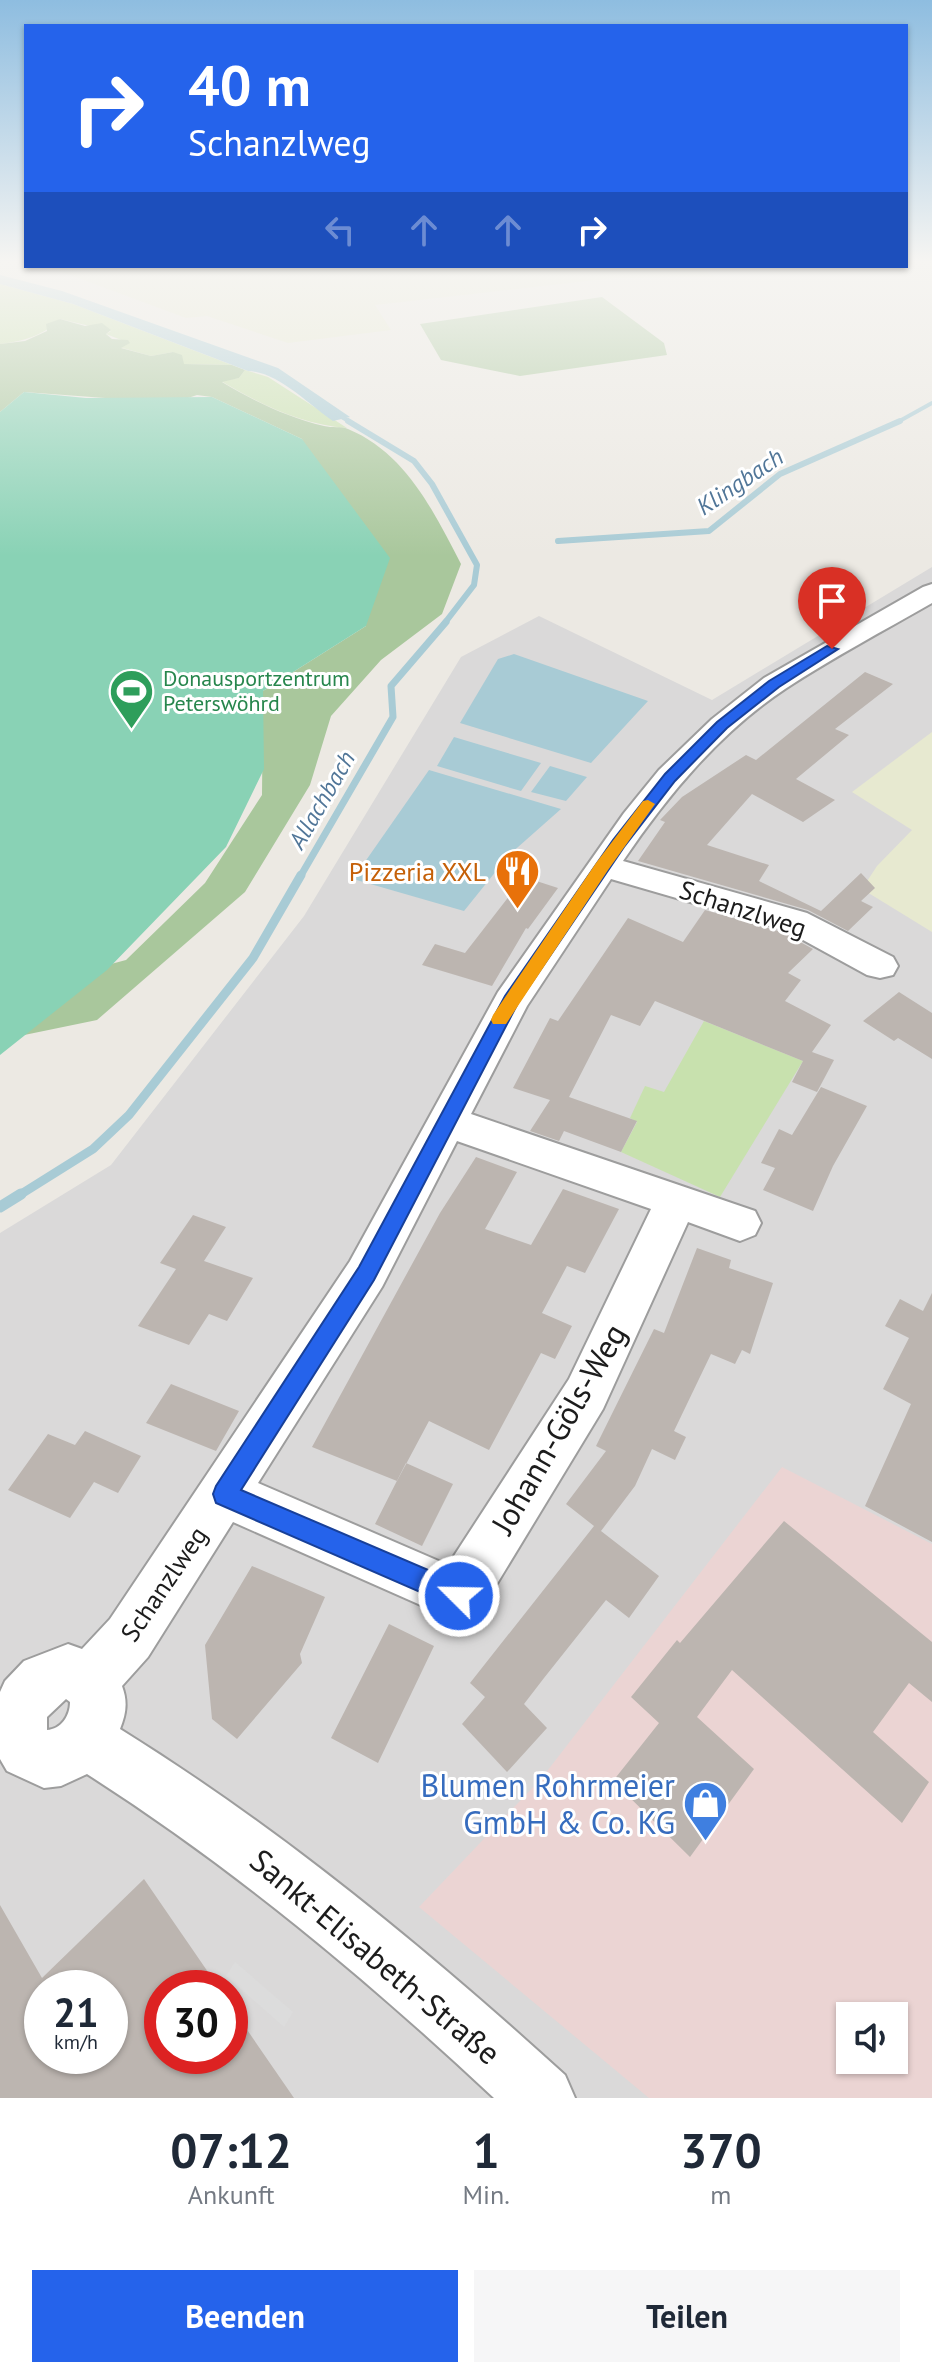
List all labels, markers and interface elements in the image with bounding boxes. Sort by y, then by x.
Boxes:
text: 40 m [188,49,311,121]
icon: right [56,56,160,160]
text: Schanzlweg [188,119,370,166]
icon: left [318,208,362,252]
icon: ahead [402,208,446,252]
icon: ahead [486,208,530,252]
icon: right [570,208,614,252]
water label: Klingbach [690,441,789,522]
pin [798,567,866,649]
icon: arrive [810,579,854,623]
place label: Donausportzentrum Peterswöhrd [163,664,350,717]
sports icon: Donausportzentrum Peterswöhrd [108,667,156,730]
water label: Allachbach [281,745,362,855]
restaurant icon: Pizzeria XXL [493,848,541,911]
place label: Pizzeria XXL [349,855,486,888]
street label: Schanzlweg [675,872,811,945]
street label: Johann-Göls-Weg [480,1316,635,1543]
street label: Schanzlweg [113,1520,214,1648]
position arrow [417,1554,501,1638]
place label: Blumen Rohrmeier GmbH & Co. KG [420,1764,675,1843]
shop icon: Blumen Rohrmeier GmbH & Co. KG [682,1780,730,1843]
street label: Sankt-Elisabeth-Straße [242,1839,510,2073]
speed limit sign: 30 [144,1970,248,2074]
text: 21 [53,1986,99,2038]
map controls [836,2002,908,2074]
button: sound [836,2002,908,2074]
text: km/h [54,2029,98,2055]
text: 07:12 [170,2119,292,2181]
text: 1 [472,2119,500,2181]
text: 370 [680,2119,762,2181]
text: Ankunft [188,2178,275,2211]
text: Min. [462,2178,510,2211]
text: m [710,2178,731,2211]
button: Beenden [32,2270,458,2362]
button: Teilen [474,2270,900,2362]

